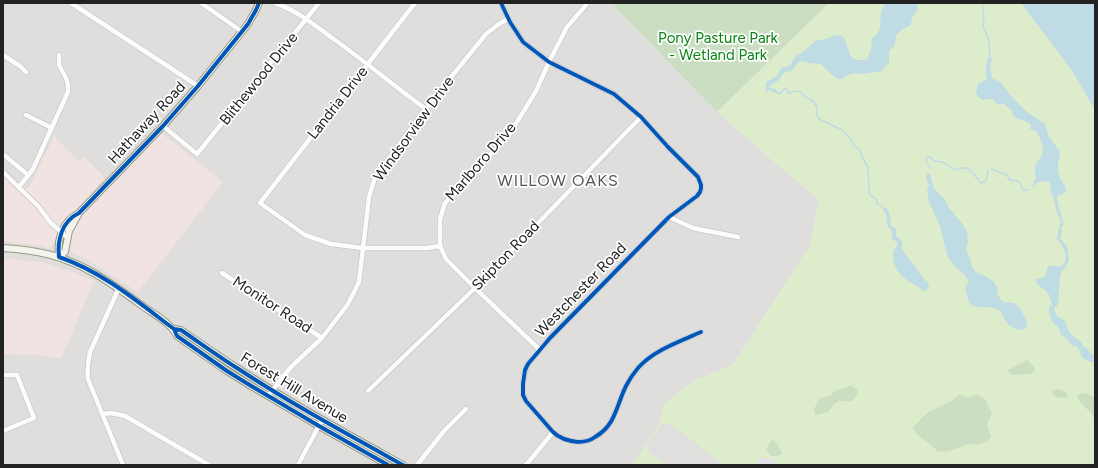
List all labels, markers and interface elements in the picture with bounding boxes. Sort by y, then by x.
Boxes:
street label: Blithewood Drive [216,29,302,129]
park label: Pony Pasture Park - Wetland Park [658,30,778,65]
street label: Landria Drive [304,63,372,143]
street label: Windsorview Drive [370,73,458,185]
street label: Hathaway Road [104,78,190,168]
street label: Marlboro Drive [442,119,520,205]
district label: WILLOW OAKS [497,171,619,191]
street label: Skipton Road [468,217,544,295]
street label: Westchester Road [532,239,630,341]
street label: Monitor Road [229,273,315,337]
street label: Forest Hill Avenue [237,349,351,427]

